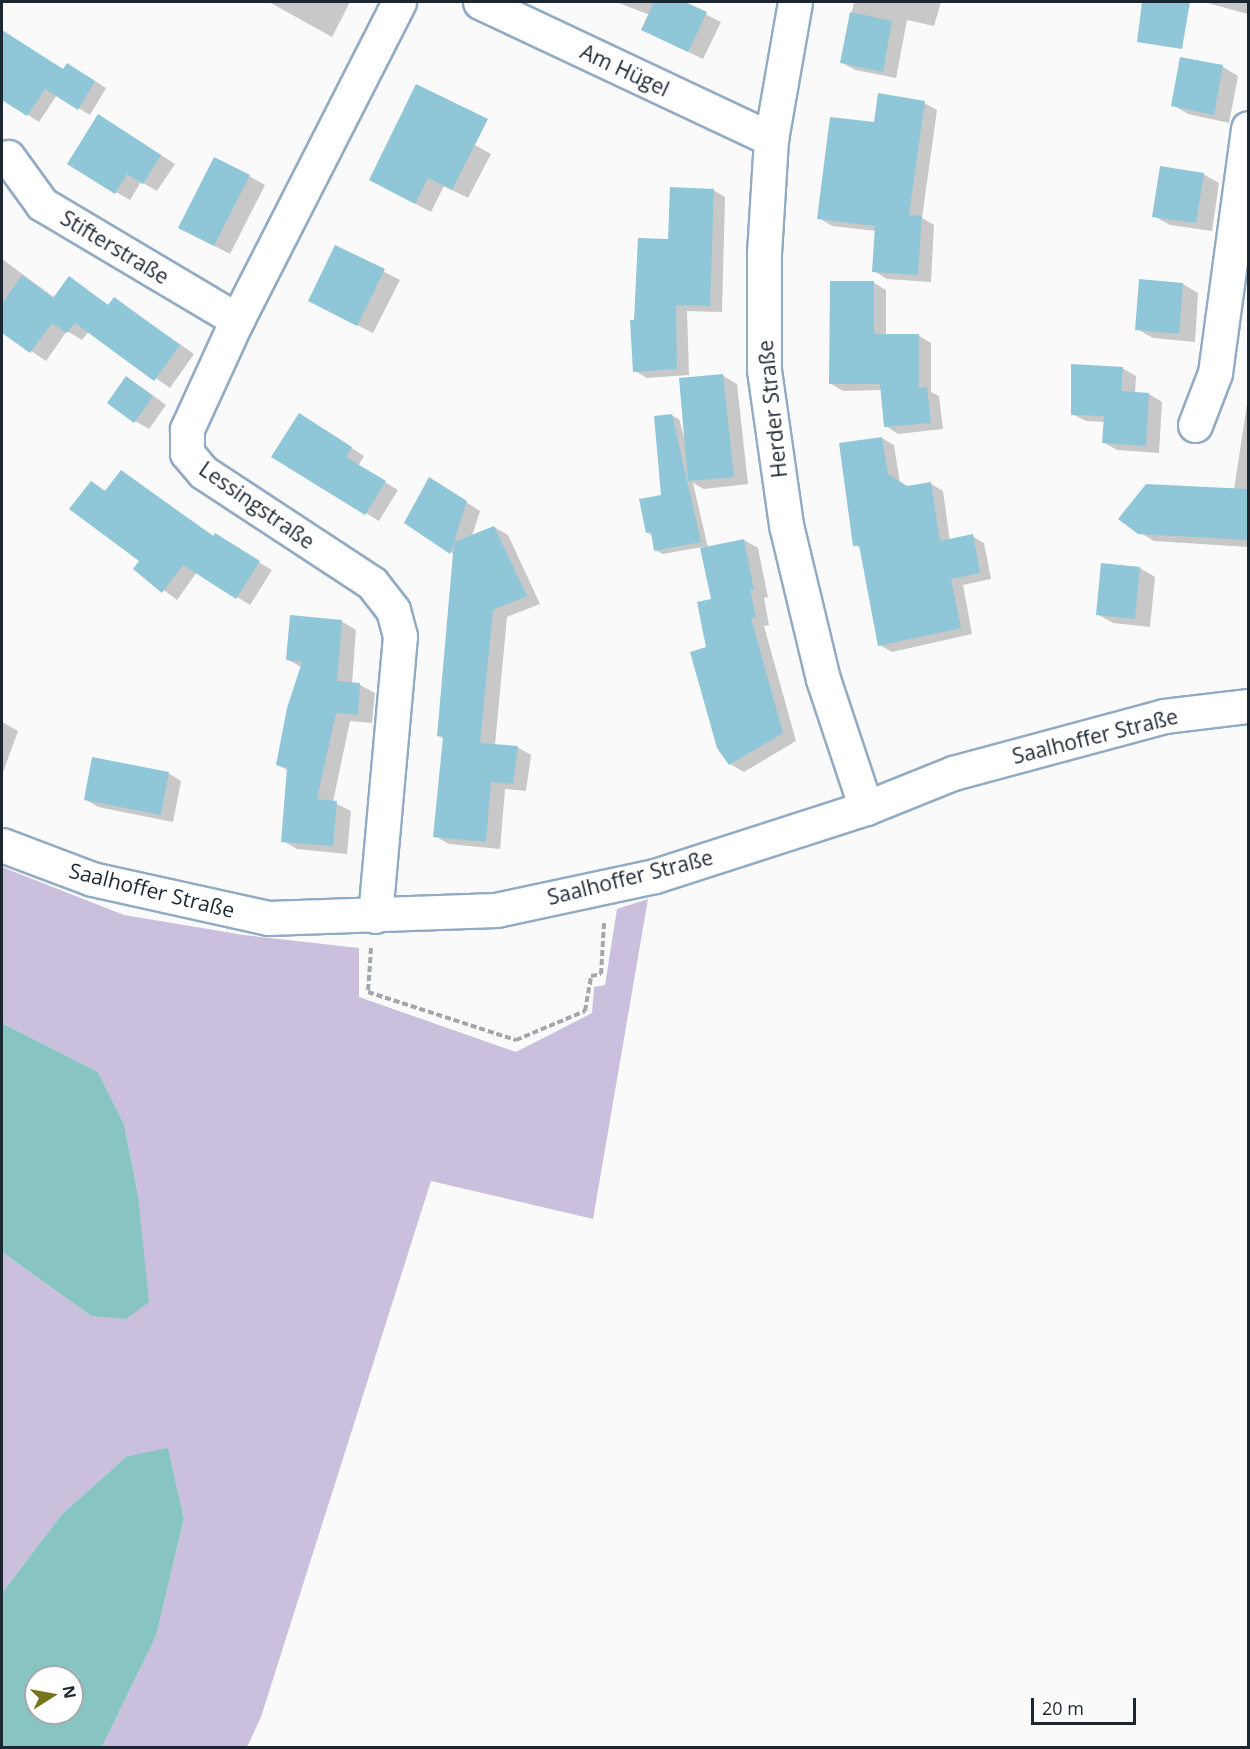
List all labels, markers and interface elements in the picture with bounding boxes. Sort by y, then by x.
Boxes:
street label: Am Hügel [577,38,673,102]
street label: Stifterstraße [56,205,174,289]
street label: Herder Straße [752,339,792,479]
street label: Lessingstraße [194,456,320,554]
street label: Saalhoffer Straße [1010,703,1180,769]
street label: Saalhoffer Straße [545,844,715,910]
street label: Saalhoffer Straße [67,857,237,923]
north arrow [24,1665,84,1725]
text: N [58,1683,82,1700]
scale bar [1034,1686,1139,1724]
text: 20 m [1042,1696,1084,1720]

